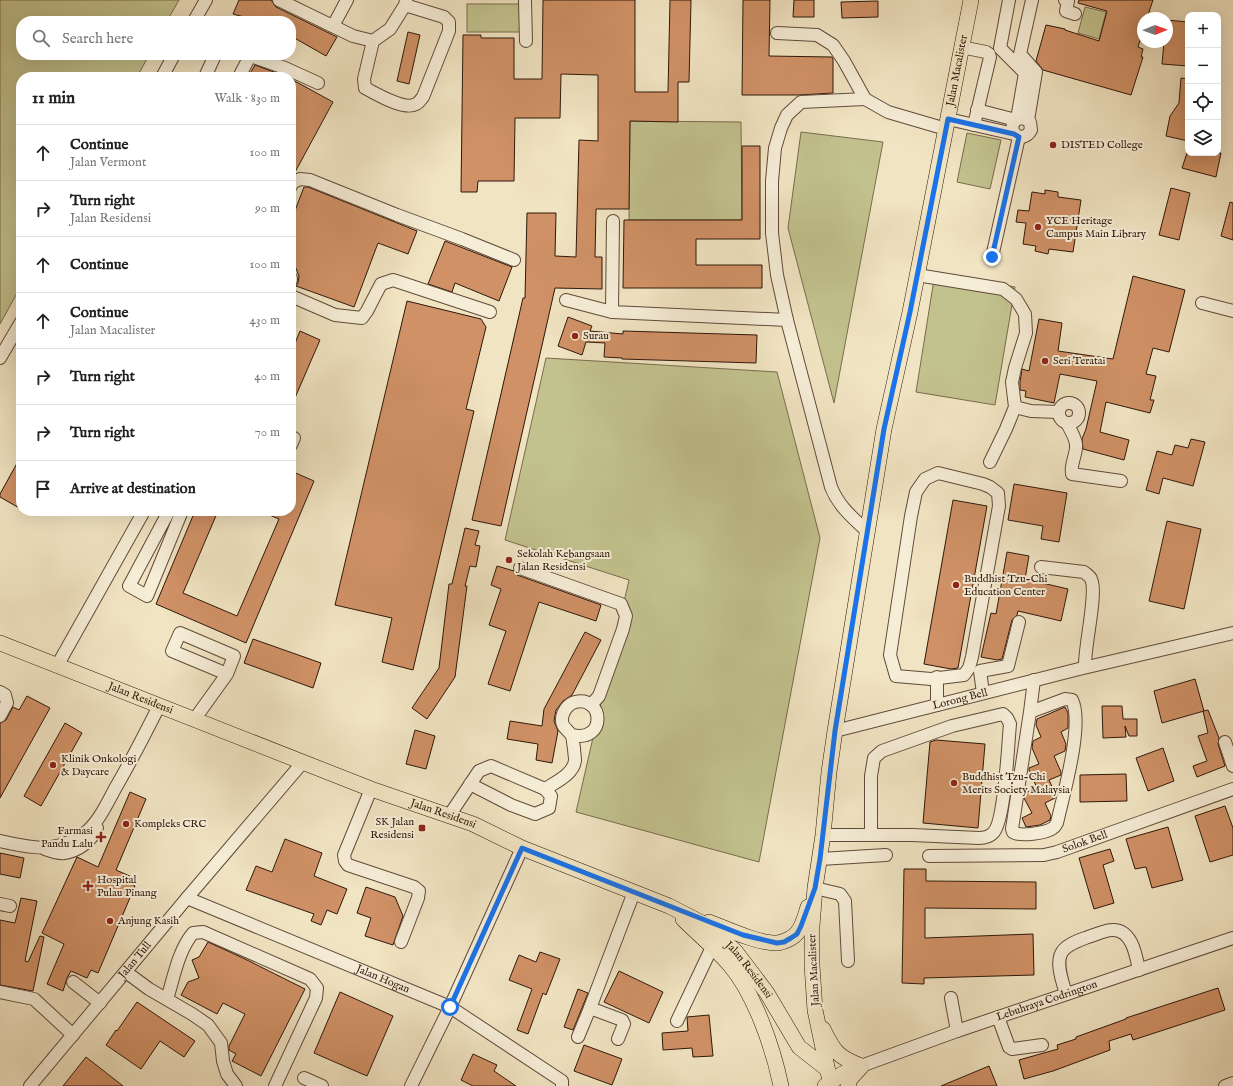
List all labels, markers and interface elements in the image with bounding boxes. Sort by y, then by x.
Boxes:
north arrow [1137,12,1173,48]
map controls [1185,12,1221,156]
button: + [1185,12,1221,48]
search box [16,16,296,60]
icon: search [30,27,52,49]
text: Search here [62,29,133,48]
street label: Jalan Macalister [943,34,971,109]
button: − [1185,48,1221,84]
button: locate [1185,84,1221,120]
text: 11 min [32,88,75,109]
text: Walk · 830 m [215,90,280,107]
button: layers [1185,120,1221,156]
text: Continue [70,135,128,154]
place label: DISTED College [1061,138,1143,152]
marker: DISTED College [1048,140,1058,150]
icon: ahead [32,142,54,164]
text: 100 m [250,144,280,161]
text: Jalan Vermont [70,154,146,171]
text: Turn right [70,191,135,210]
icon: right [32,198,54,220]
text: 90 m [255,200,280,217]
text: Jalan Residensi [70,210,151,227]
place label: YCE Heritage Campus Main Library [1046,214,1147,241]
marker: YCE Heritage Campus Main Library [1033,222,1043,232]
route end [983,248,1001,266]
icon: ahead [32,254,54,276]
text: Continue [70,255,128,274]
text: 100 m [250,256,280,273]
text: Continue [70,303,128,322]
icon: ahead [32,310,54,332]
text: 430 m [250,312,280,329]
text: Jalan Macalister [70,322,155,339]
place label: Surau [583,329,609,343]
marker: Surau [570,331,580,341]
place label: Seri Teratai [1053,354,1106,368]
marker: Seri Teratai [1040,356,1050,366]
icon: right [32,366,54,388]
text: Turn right [70,367,135,386]
text: 40 m [254,368,280,385]
icon: right [32,422,54,444]
text: Turn right [70,423,135,442]
text: 70 m [255,424,280,441]
icon: arrive [32,478,54,500]
text: Arrive at destination [70,479,196,498]
place label: Sekolah Kebangsaan Jalan Residensi [515,547,610,574]
marker: Sekolah Kebangsaan Jalan Residensi [504,555,514,565]
place label: Buddhist Tzu-Chi Education Center [964,572,1047,599]
marker: Buddhist Tzu-Chi Education Center [951,580,961,590]
street label: Jalan Residensi [104,678,175,717]
street label: Lorong Bell [931,686,989,713]
place label: Klinik Onkologi & Daycare [61,752,136,779]
marker: Klinik Onkologi & Daycare [48,760,58,770]
place label: Buddhist Tzu-Chi Merits Society Malaysia [962,770,1070,797]
marker: Buddhist Tzu-Chi Merits Society Malaysia [949,778,959,788]
street label: Jalan Residensi [406,795,479,832]
place label: SK Jalan Residensi [370,815,414,842]
place label: Kompleks CRC [134,817,206,831]
marker: Kompleks CRC [121,819,131,829]
marker: SK Jalan Residensi [417,823,427,833]
place label: Farmasi Pandu Lalu [41,824,93,851]
street label: Solok Bell [1060,827,1109,857]
marker: Farmasi Pandu Lalu [96,832,106,842]
place label: Hospital Pulau Pinang [97,873,158,900]
marker: Hospital Pulau Pinang [82,880,94,892]
place label: Anjung Kasih [117,914,179,928]
marker: Anjung Kasih [105,916,115,926]
street label: Jalan Macalister [805,934,823,1008]
street label: Jalan Residensi [721,937,776,1001]
street label: Jalan Tull [114,939,155,983]
street label: Jalan Hogan [352,961,412,997]
street label: Lebuhraya Codrington [995,977,1099,1024]
route start [441,998,459,1016]

